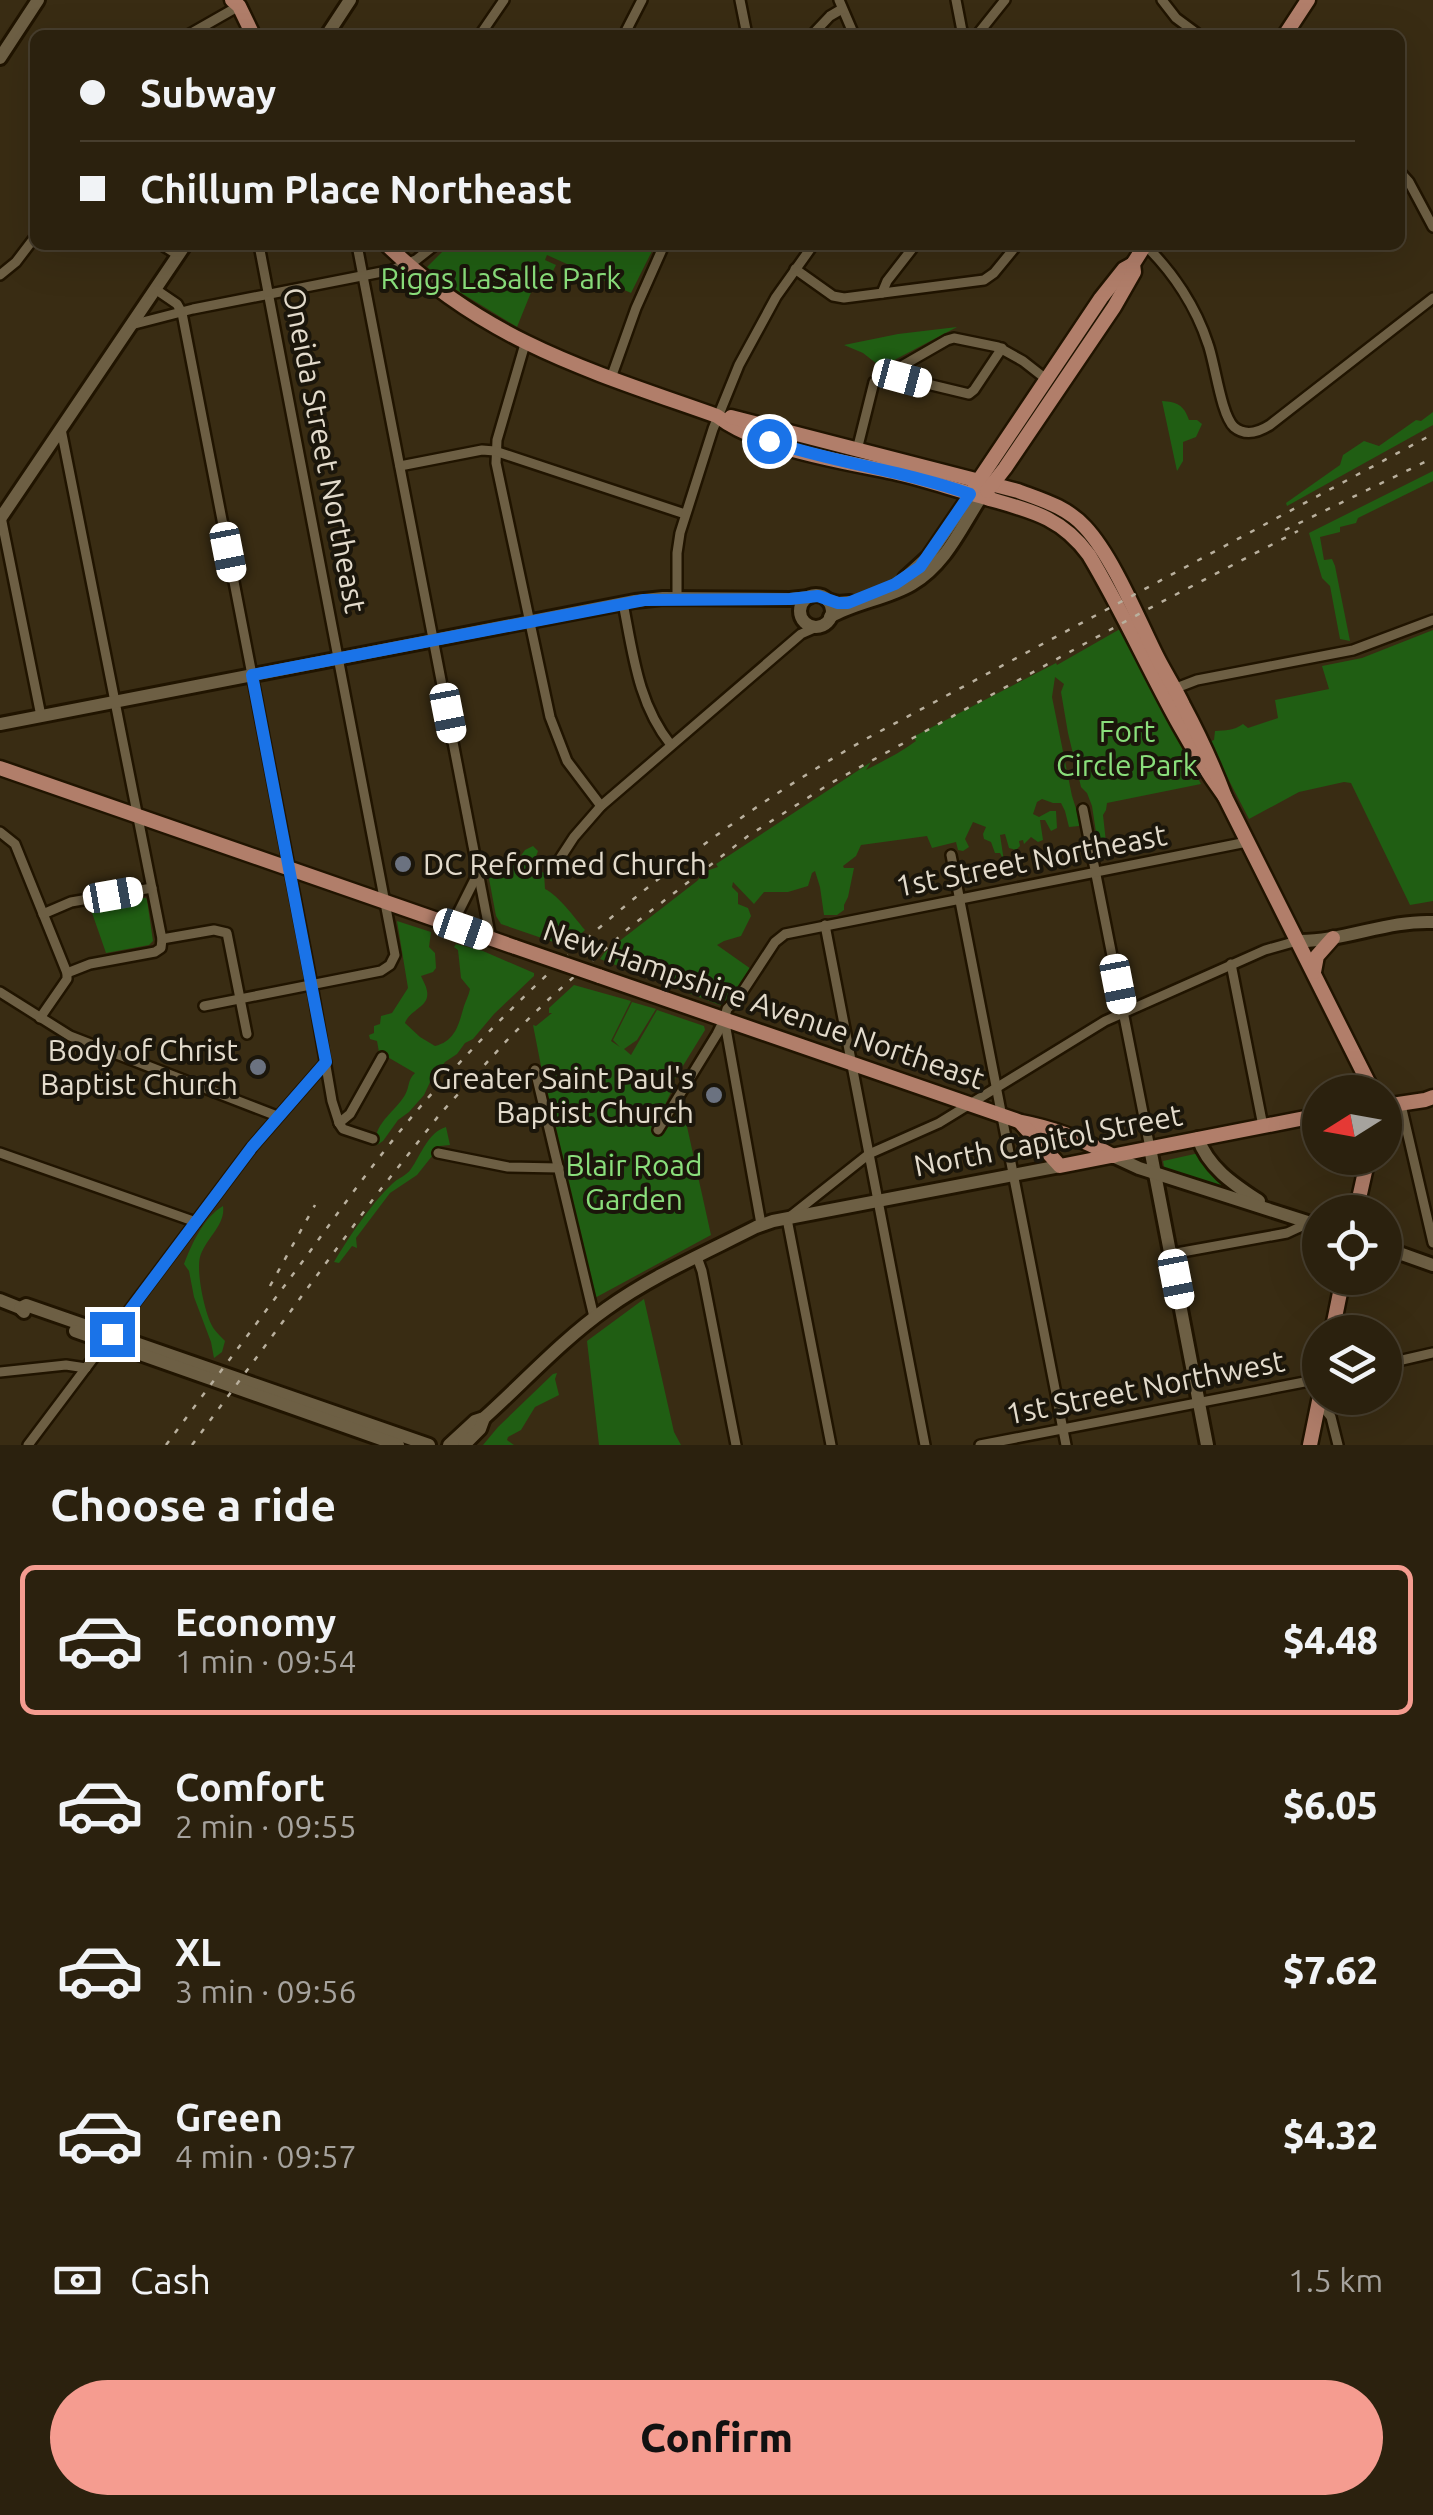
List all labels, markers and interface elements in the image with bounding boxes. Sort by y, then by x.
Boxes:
text: Subway [140,72,276,114]
text: Chillum Place Northeast [140,168,572,210]
park label: Riggs LaSalle Park [380,261,622,295]
street label: Oneida Street Northeast [277,284,373,616]
car [869,356,935,400]
route start [747,419,792,464]
car [208,520,248,584]
car [428,681,468,745]
park label: Fort Circle Park [1056,714,1198,782]
street label: 1st Street Northeast [893,817,1170,903]
place label: DC Reformed Church [423,847,707,881]
marker: DC Reformed Church [392,853,414,875]
car [81,875,145,915]
car [430,905,496,953]
street label: New Hampshire Avenue Northeast [539,912,989,1096]
car [1098,952,1138,1016]
place label: Body of Christ Baptist Church [40,1033,238,1101]
marker: Body of Christ Baptist Church [247,1056,269,1078]
place label: Greater Saint Paul's Baptist Church [432,1061,694,1129]
north arrow [1302,1075,1402,1175]
map controls [1302,1075,1402,1415]
marker: Greater Saint Paul's Baptist Church [703,1084,725,1106]
street label: North Capitol Street [911,1097,1185,1183]
park label: Blair Road Garden [565,1148,703,1216]
button: locate [1302,1195,1402,1295]
car [1156,1247,1196,1311]
route end [90,1312,135,1357]
button: layers [1302,1315,1402,1415]
street label: 1st Street Northwest [1003,1343,1287,1431]
text: Choose a ride [50,1479,336,1530]
icon: car [55,1595,145,1685]
text: Economy [175,1601,336,1643]
text: $4.48 [1283,1619,1378,1661]
text: 1 min · 09:54 [175,1643,357,1679]
icon: car [55,1760,145,1850]
text: Comfort [175,1766,325,1808]
text: $6.05 [1283,1784,1378,1826]
text: 2 min · 09:55 [175,1808,357,1844]
icon: car [55,1925,145,2015]
text: XL [175,1931,221,1973]
text: $7.62 [1283,1949,1378,1991]
text: 3 min · 09:56 [175,1973,357,2009]
icon: car [55,2090,145,2180]
text: Green [175,2096,283,2138]
text: $4.32 [1283,2114,1378,2156]
text: 4 min · 09:57 [175,2138,357,2174]
icon: cash [50,2253,105,2308]
text: Cash [130,2259,211,2301]
text: 1.5 km [1288,2262,1383,2298]
button: Confirm [50,2380,1383,2495]

